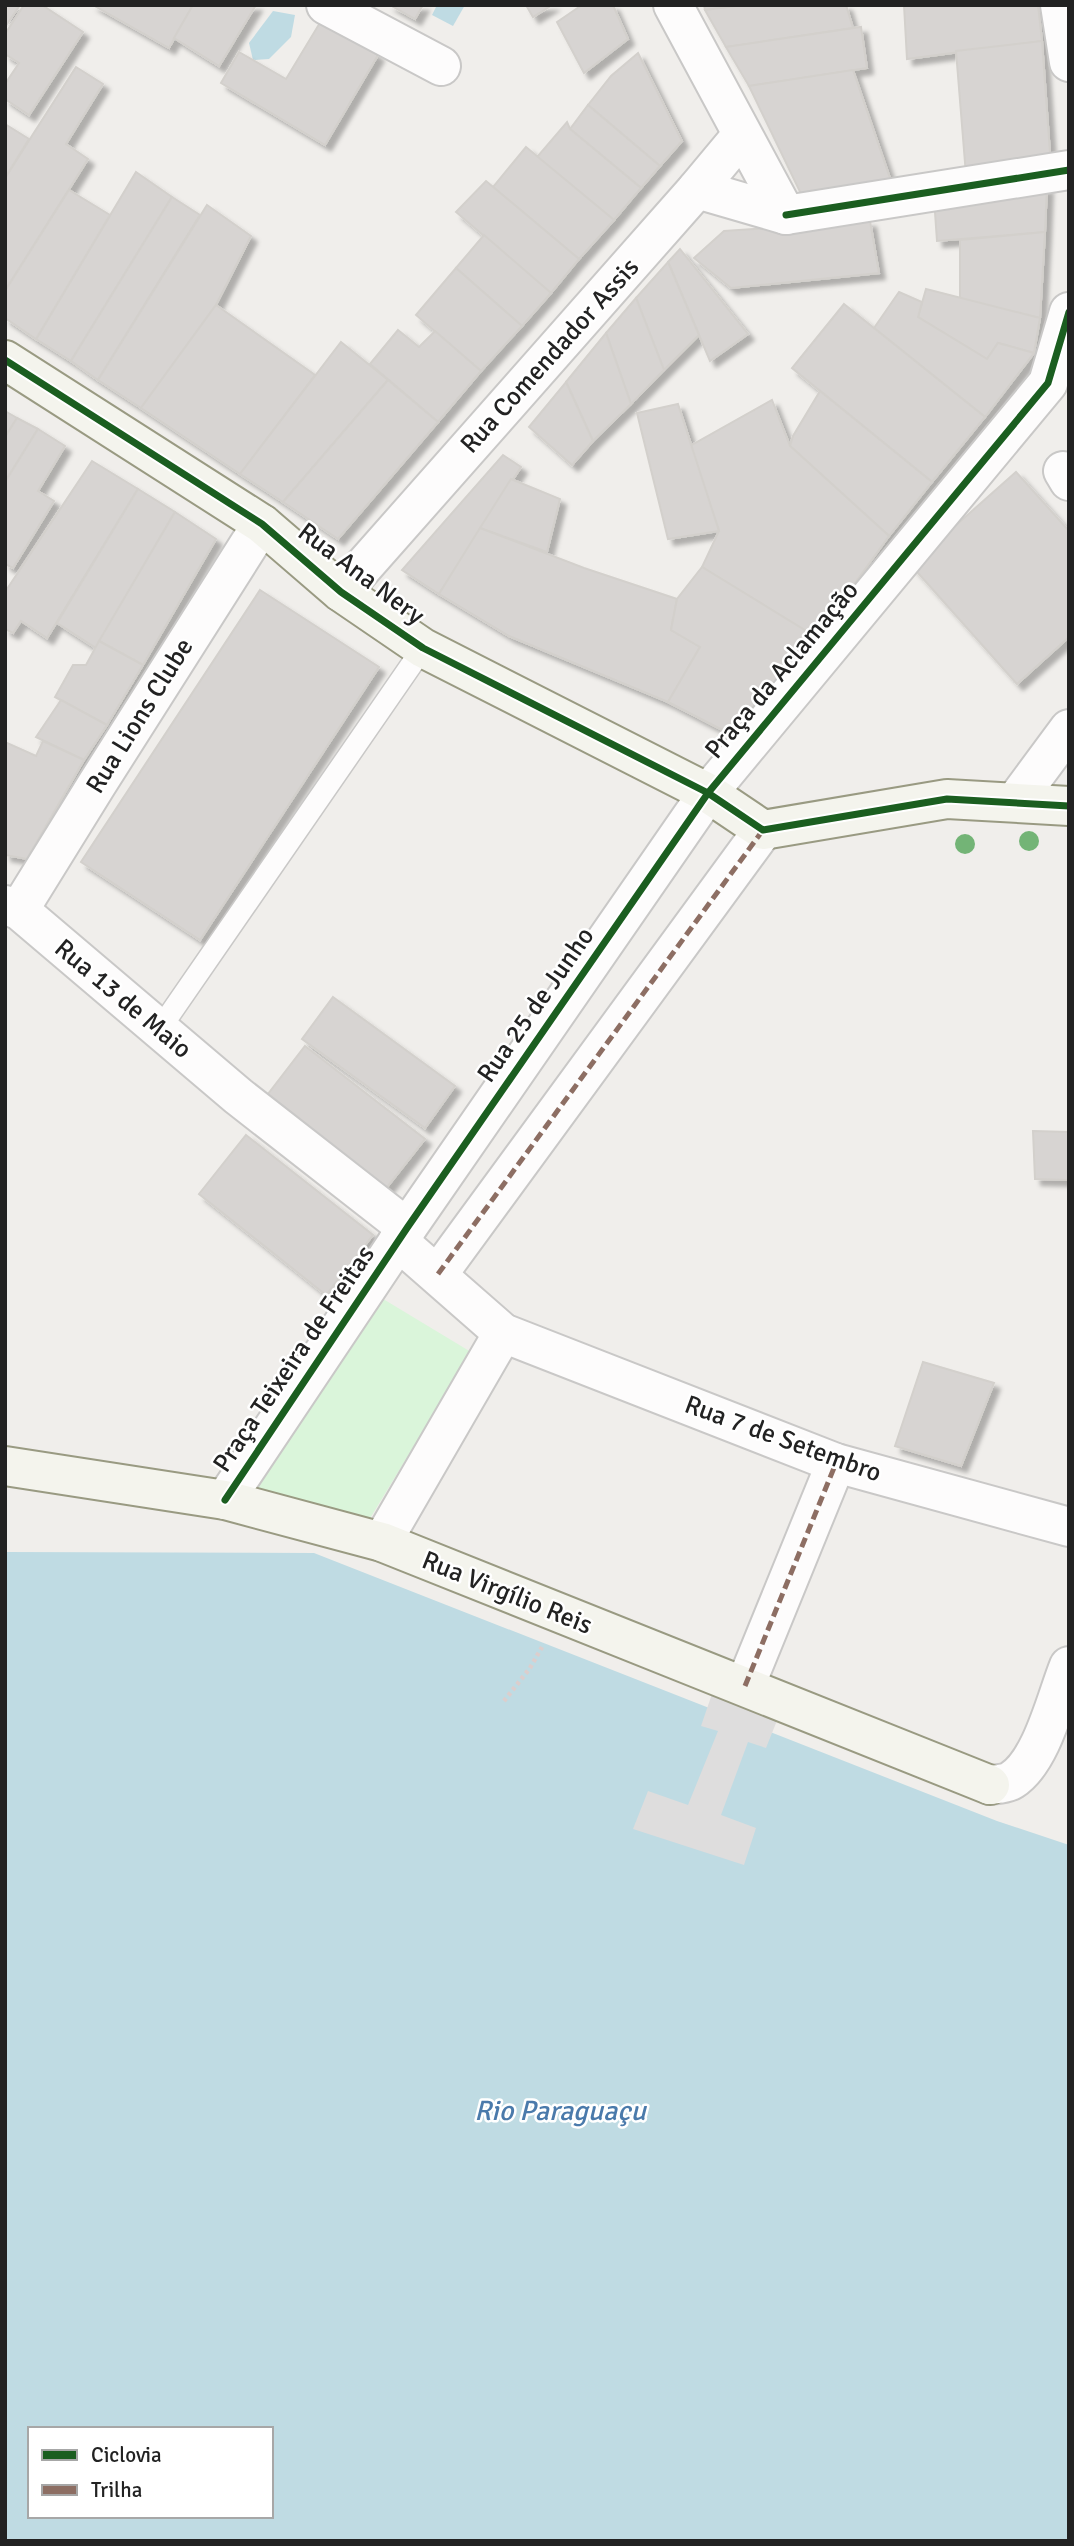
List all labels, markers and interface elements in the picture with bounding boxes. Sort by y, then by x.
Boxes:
street label: Rua Comendador Assis [454,252,646,460]
street label: Rua Ana Nery [291,516,431,632]
street label: Praça da Aclamação [698,575,866,765]
street label: Rua Lions Clube [80,632,200,800]
street label: Rua 25 de Junho [471,921,601,1089]
street label: Rua 13 de Maio [48,932,198,1066]
street label: Praça Teixeira de Freitas [206,1240,382,1478]
street label: Rua 7 de Setembro [680,1389,886,1489]
street label: Rua Virgílio Reis [417,1544,597,1642]
water label: Rio Paraguaçu [474,2094,647,2128]
legend [28,2427,273,2518]
text: Ciclovia [91,2442,162,2468]
text: Trilha [91,2477,142,2503]

